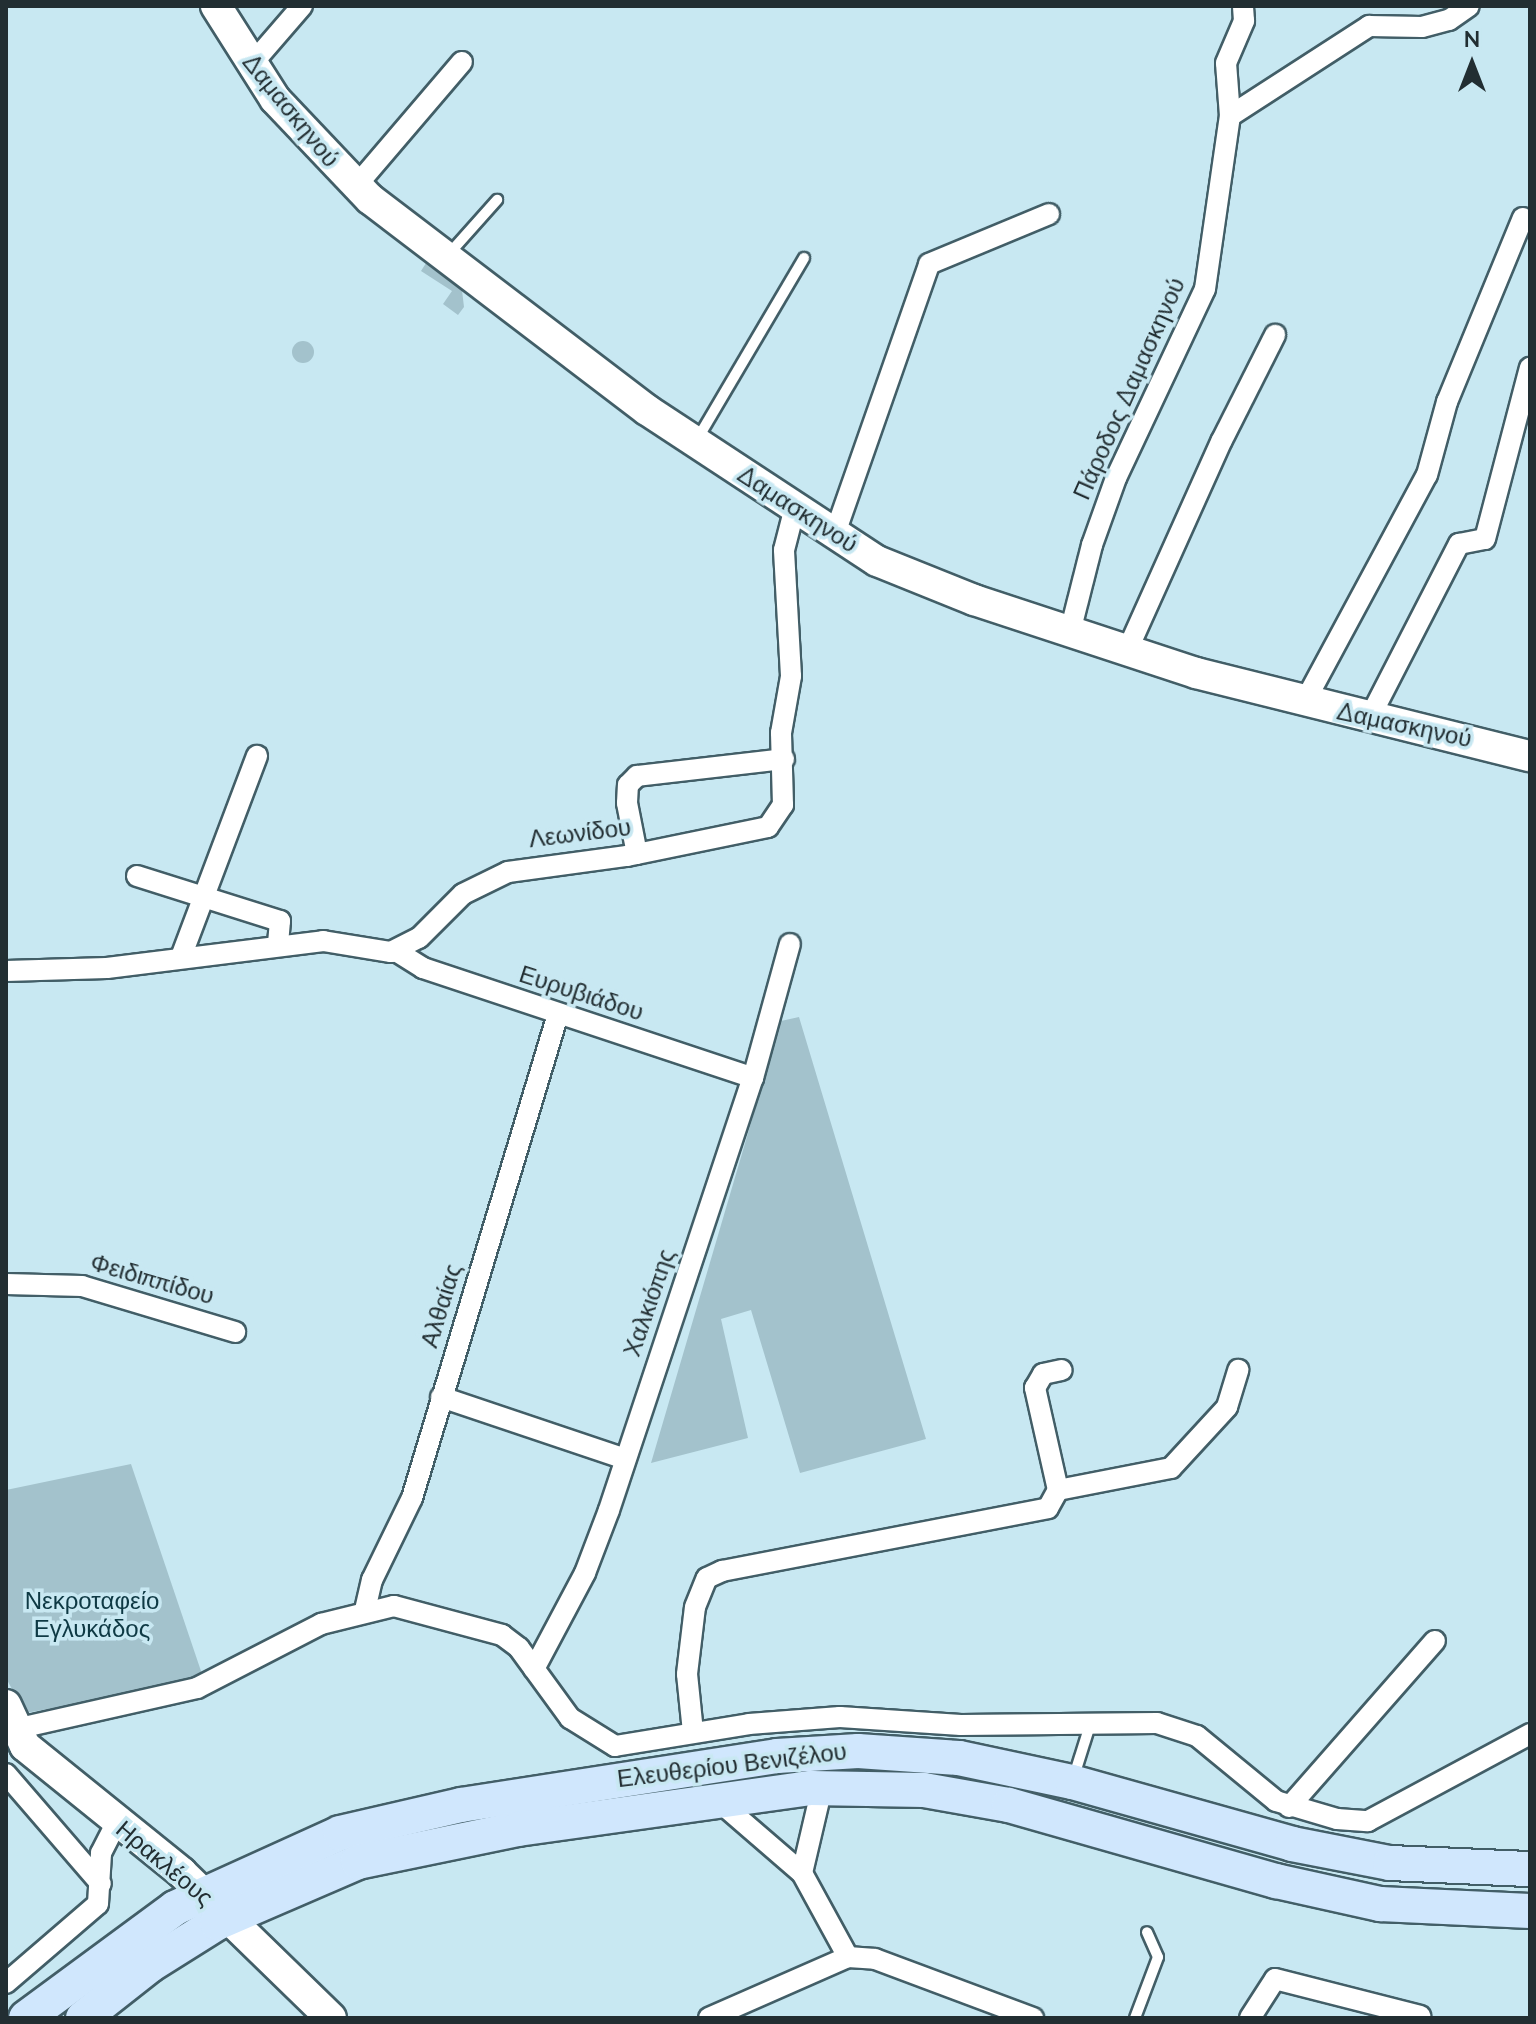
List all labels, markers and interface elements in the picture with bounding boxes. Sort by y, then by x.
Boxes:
north arrow [1432,24,1512,104]
text: N [1464,25,1480,55]
street label: Δαμασκηνού [236,49,344,173]
street label: Πάροδος Δαμασκηνού [1068,274,1192,504]
street label: Δαμασκηνού [732,461,862,559]
street label: Δαμασκηνού [1334,698,1474,754]
street label: Λεωνίδου [527,813,633,855]
street label: Ευρυβιάδου [515,960,647,1028]
street label: Χαλκιόπης [618,1246,682,1360]
street label: Φειδιππίδου [87,1249,217,1311]
street label: Αλθαίας [416,1261,468,1351]
park label: Νεκροταφείο Εγλυκάδος [25,1588,159,1644]
street label: Ελευθερίου Βενιζέλου [616,1738,848,1794]
street label: Ηρακλέους [110,1815,218,1913]

